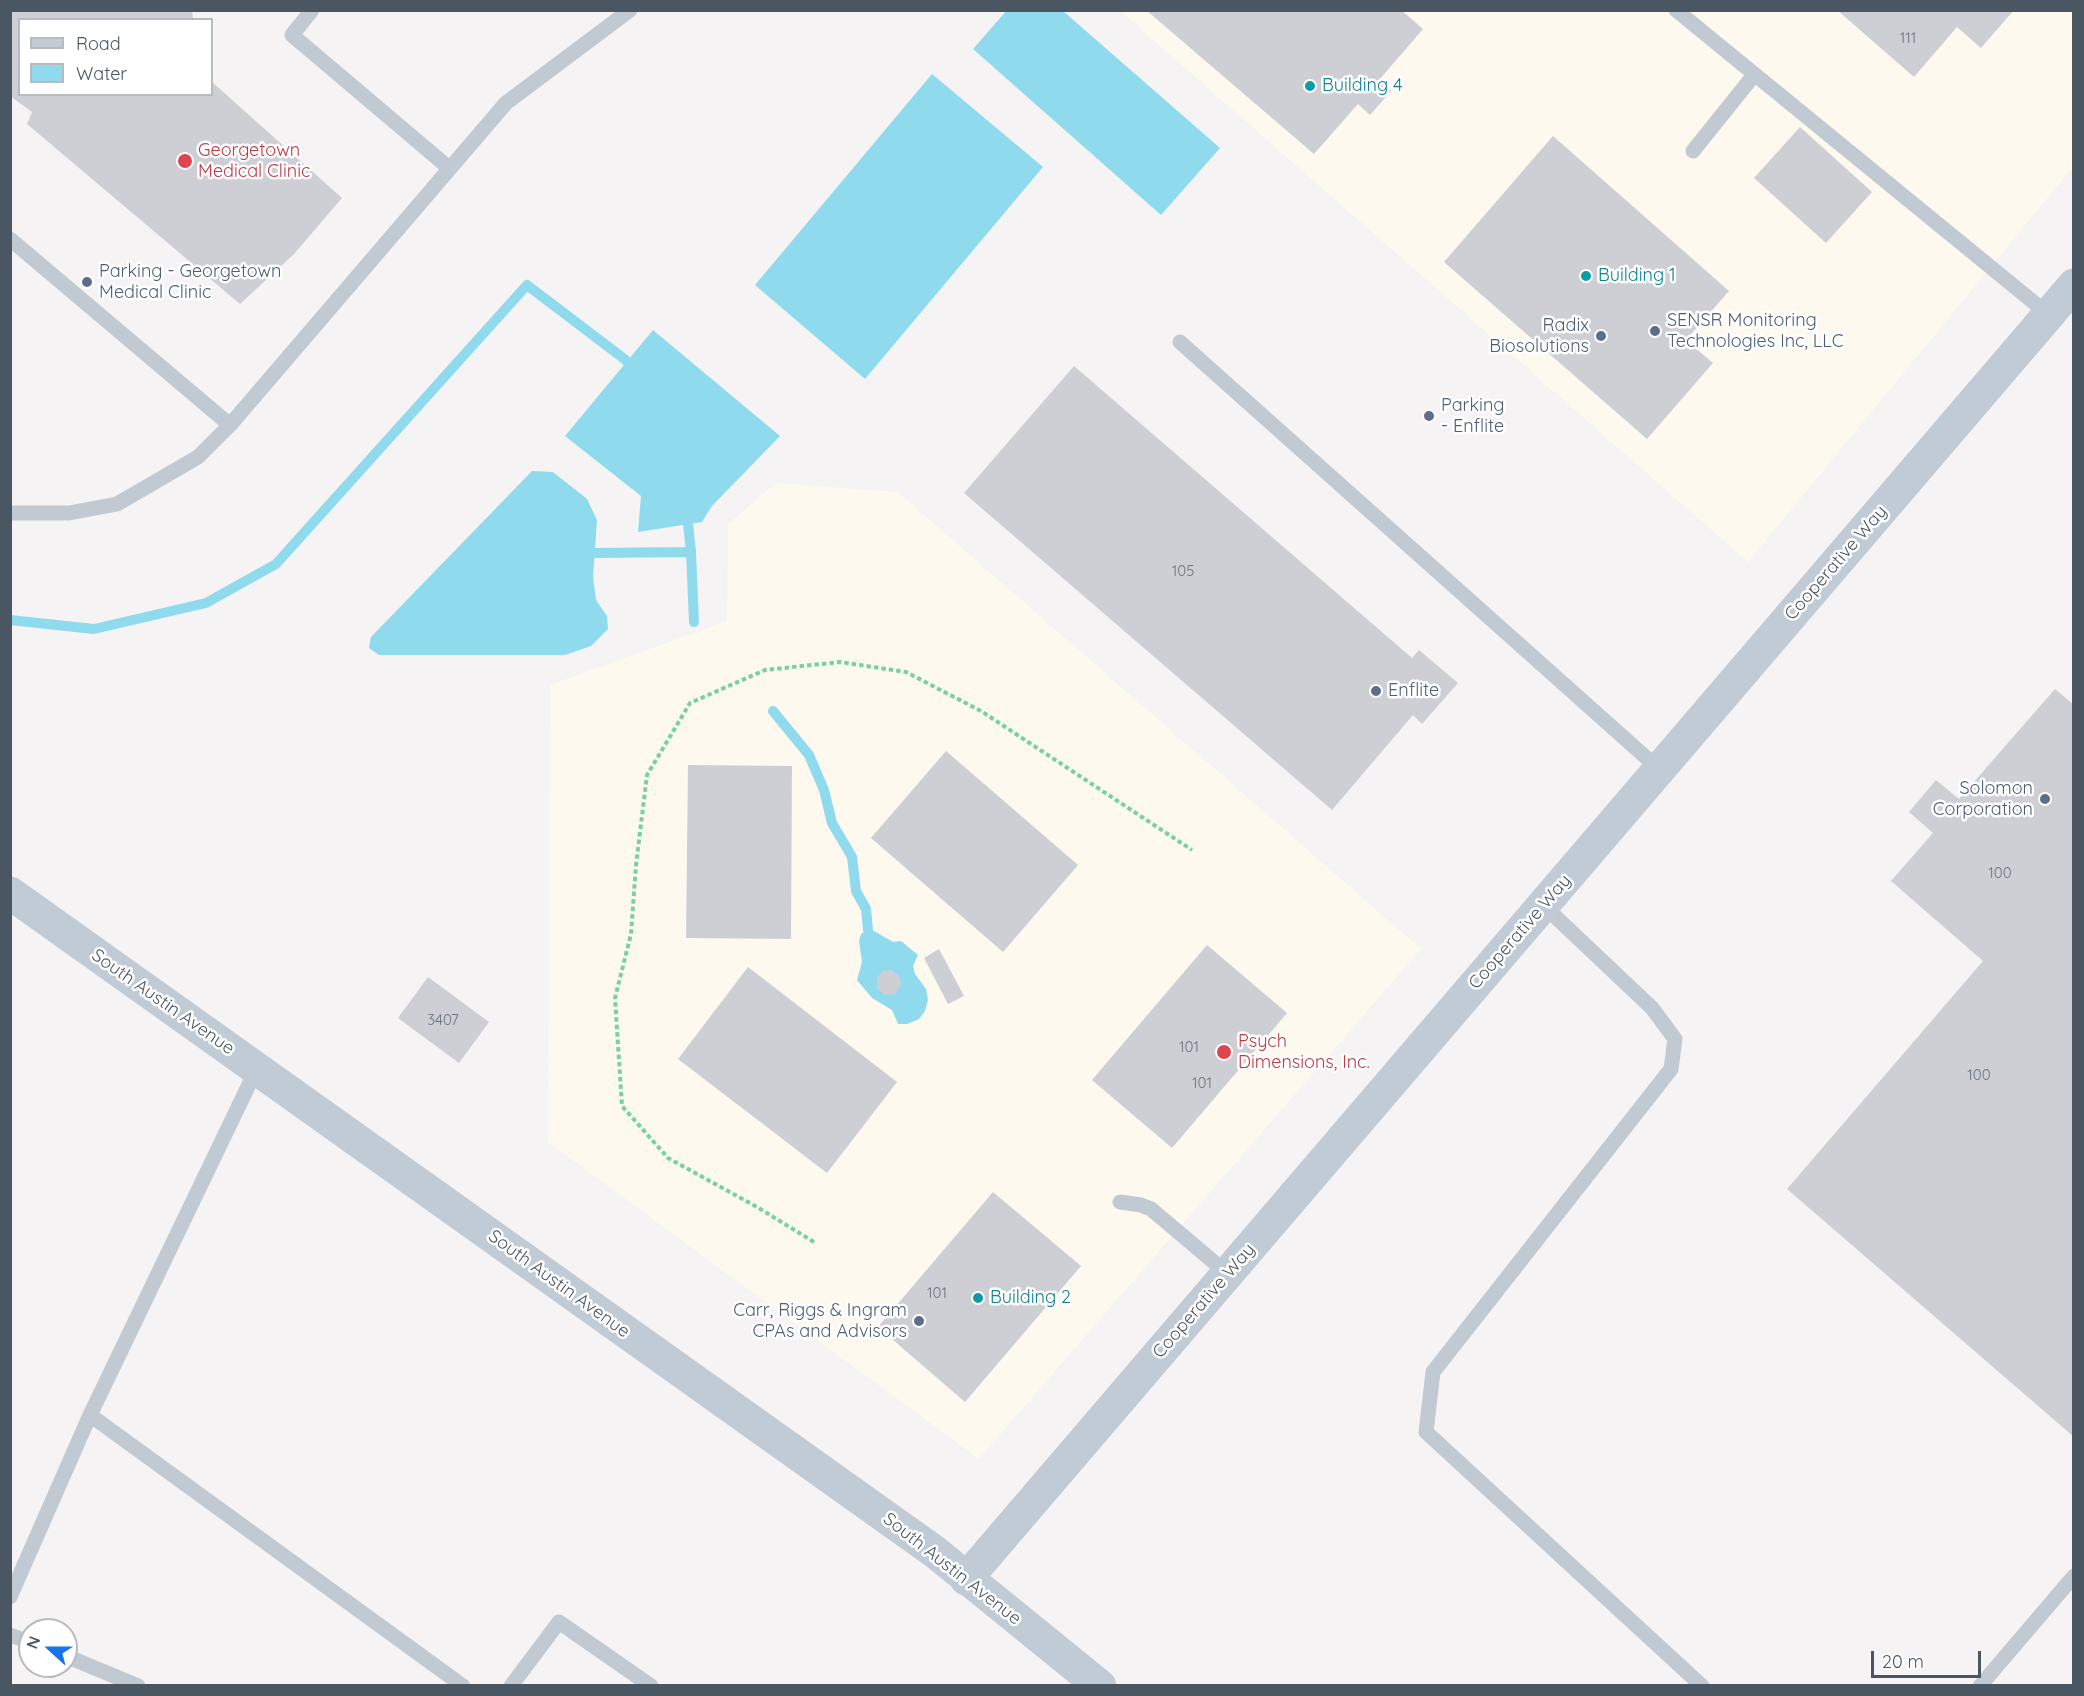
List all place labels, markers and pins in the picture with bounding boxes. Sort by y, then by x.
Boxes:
place label: Building 4 [1322,75,1403,97]
marker: Building 4 [1303,79,1317,93]
place label: Georgetown Medical Clinic [198,140,310,182]
marker: Georgetown Medical Clinic [176,152,194,170]
place label: Parking - Georgetown Medical Clinic [99,261,282,304]
place label: Building 1 [1598,265,1676,287]
marker: Building 1 [1579,269,1593,283]
marker: Parking - Georgetown Medical Clinic [80,275,94,289]
place label: SENSR Monitoring Technologies Inc, LLC [1667,310,1844,352]
place label: Radix Biosolutions [1489,315,1589,358]
marker: SENSR Monitoring Technologies Inc, LLC [1648,324,1662,338]
marker: Radix Biosolutions [1594,329,1608,343]
place label: Parking - Enflite [1441,395,1505,438]
marker: Parking - Enflite [1422,409,1436,423]
place label: Enflite [1388,680,1439,702]
marker: Enflite [1369,684,1383,698]
place label: Solomon Corporation [1933,778,2033,820]
marker: Solomon Corporation [2038,792,2052,806]
place label: Psych Dimensions, Inc. [1238,1031,1370,1074]
marker: Psych Dimensions, Inc. [1215,1043,1233,1061]
place label: Building 2 [990,1287,1071,1309]
marker: Building 2 [971,1291,985,1305]
place label: Carr, Riggs & Ingram CPAs and Advisors [733,1300,907,1342]
marker: Carr, Riggs & Ingram CPAs and Advisors [912,1314,926,1328]

